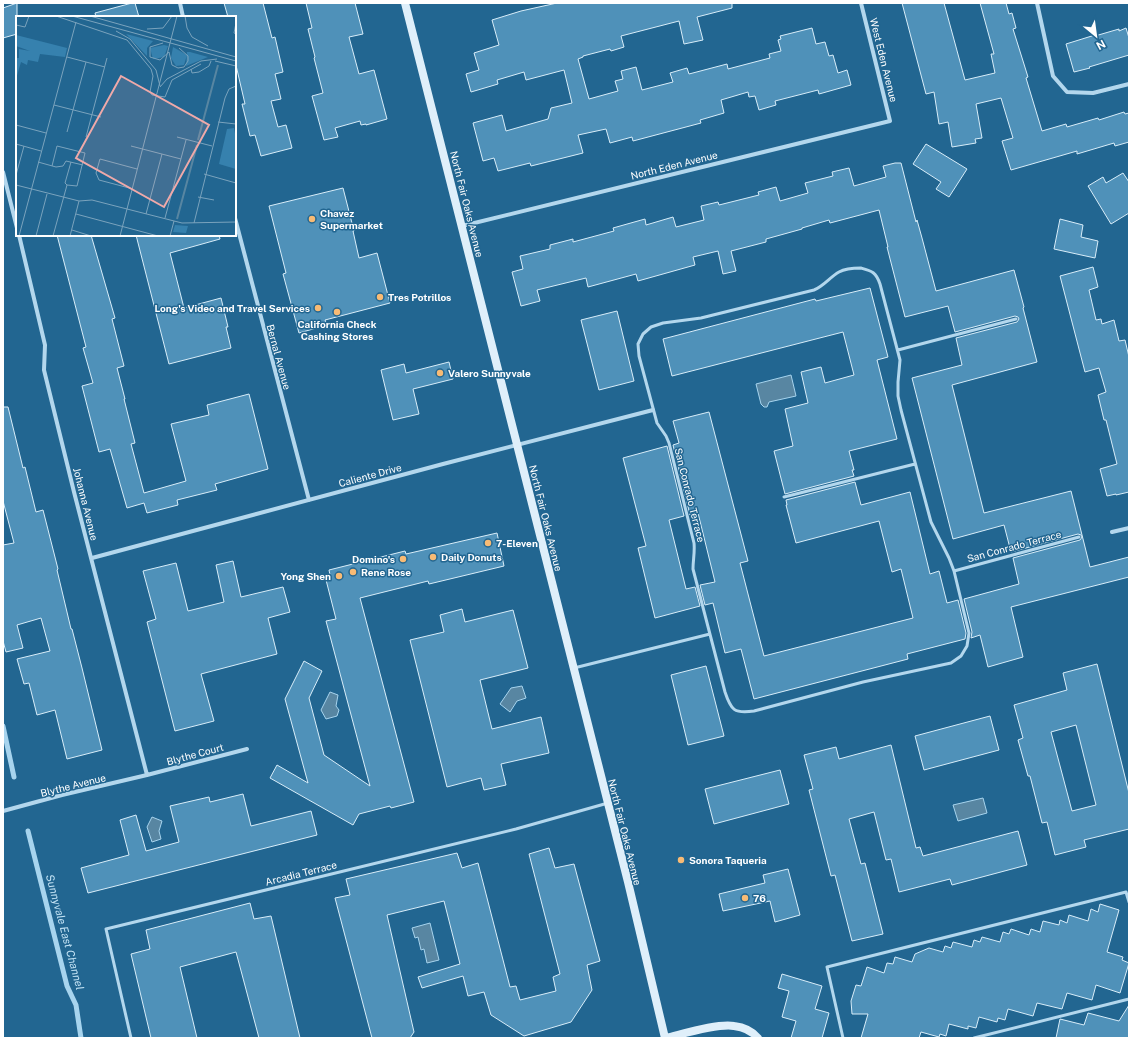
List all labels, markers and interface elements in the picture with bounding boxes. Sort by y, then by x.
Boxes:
inset map [16,16,236,236]
north arrow [1076,16,1116,56]
street label: West Eden Avenue [868,17,900,104]
text: N [1094,37,1108,52]
street label: North Eden Avenue [629,148,719,182]
street label: North Fair Oaks Avenue [448,150,486,259]
place label: Chavez Supermarket [320,207,383,231]
marker: Chavez Supermarket [307,214,317,224]
place label: Tres Potrillos [388,291,451,303]
marker: Tres Potrillos [375,292,385,302]
place label: Long's Video and Travel Services [154,302,310,314]
marker: Long's Video and Travel Services [313,303,323,313]
marker: California Check Cashing Stores [332,307,342,317]
place label: California Check Cashing Stores [297,318,377,342]
street label: Bernal Avenue [264,323,294,391]
place label: Valero Sunnyvale [448,367,531,379]
marker: Valero Sunnyvale [435,368,445,378]
street label: San Conrado Terrace [672,446,708,544]
street label: Caliente Drive [337,461,403,489]
street label: North Fair Oaks Avenue [527,464,565,573]
street label: Johanna Avenue [71,466,101,542]
street label: San Conrado Terrace [966,528,1063,564]
place label: 7-Eleven [496,537,538,549]
marker: 7-Eleven [483,538,493,548]
place label: Daily Donuts [441,551,502,563]
marker: Daily Donuts [428,552,438,562]
place label: Domino's [352,553,395,565]
marker: Domino's [398,554,408,564]
place label: Rene Rose [361,566,411,578]
marker: Rene Rose [348,567,358,577]
place label: Yong Shen [281,570,331,582]
marker: Yong Shen [334,571,344,581]
street label: Blythe Court [165,741,225,767]
street label: Blythe Avenue [39,771,107,799]
street label: North Fair Oaks Avenue [606,778,644,887]
place label: Sonora Taqueria [689,854,767,866]
marker: Sonora Taqueria [676,855,686,865]
street label: Arcadia Terrace [264,858,338,888]
water label: Sunnyvale East Channel [44,873,86,991]
place label: 76 [753,892,766,904]
marker: 76 [740,893,750,903]

